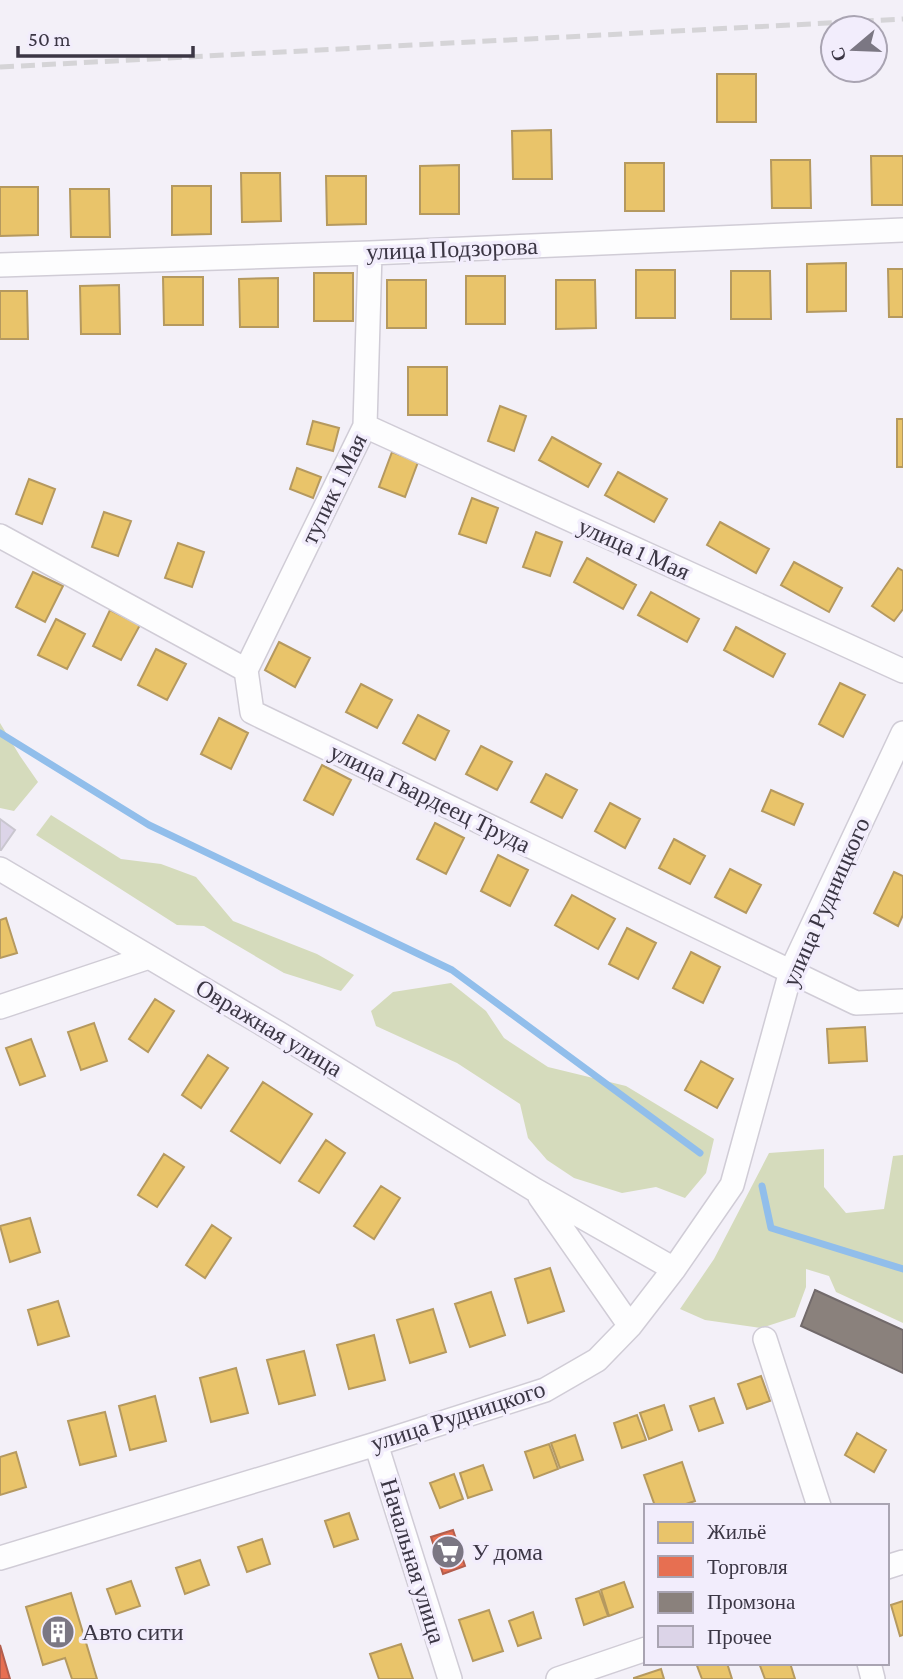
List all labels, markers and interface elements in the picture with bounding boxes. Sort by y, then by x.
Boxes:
scale bar [18,14,192,58]
north arrow [819,14,889,84]
text: 50 m [28,27,71,51]
text: С [826,44,851,64]
street label: улица Подзорова [366,232,539,265]
street label: тупик 1 Мая [295,429,372,548]
street label: улица 1 Мая [574,512,694,585]
street label: улица Гвардеец Труда [326,737,535,858]
street label: улица Рудницкого [776,813,875,990]
street label: Овражная улица [191,973,348,1082]
street label: улица Рудницкого [367,1375,549,1456]
street label: Начальная улица [376,1475,452,1647]
legend [644,1504,889,1665]
text: Жильё [707,1520,766,1544]
supermarket icon: У дома [429,1533,467,1571]
place label: У дома [472,1538,543,1565]
text: Торговля [707,1555,788,1579]
text: Промзона [707,1590,796,1614]
building icon: Авто сити [39,1613,77,1651]
place label: Авто сити [82,1618,184,1645]
text: Прочее [707,1625,772,1649]

